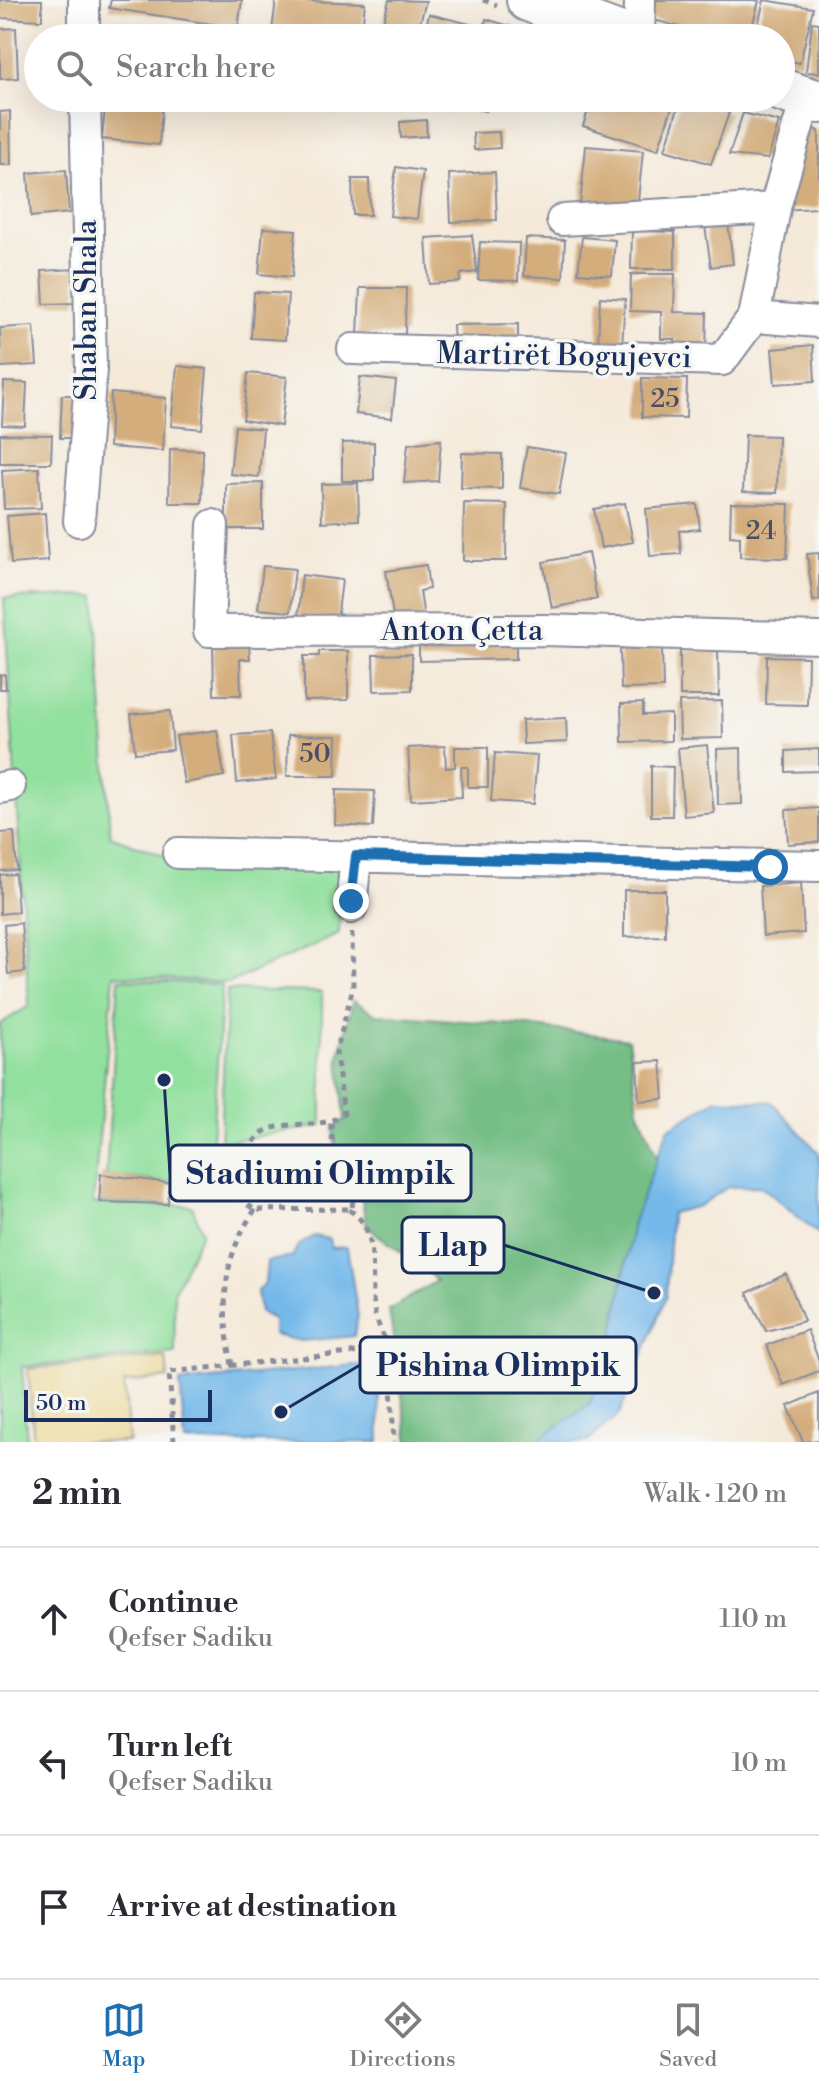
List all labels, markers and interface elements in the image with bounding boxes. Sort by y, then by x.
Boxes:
search box [24,24,795,112]
icon: search [52,46,96,90]
text: Search here [116,49,276,87]
street label: Shaban Shala [68,219,106,400]
street label: Martirët Bogujevci [436,335,692,377]
house number: 25 [650,383,680,415]
house number: 24 [746,515,776,547]
street label: Anton Çetta [380,612,544,650]
house number: 50 [299,738,331,770]
route start [752,849,788,885]
route end [333,883,369,919]
callout: Stadiumi Olimpik [170,1145,471,1201]
text: Stadiumi Olimpik [186,1154,456,1194]
callout: Llap [402,1217,504,1273]
text: Llap [418,1226,488,1266]
callout: Pishina Olimpik [360,1337,636,1393]
text: Pishina Olimpik [376,1346,621,1386]
scale bar [24,1386,212,1422]
text: 50 m [36,1390,87,1417]
text: 2 min [32,1473,121,1515]
text: Walk · 120 m [644,1478,787,1510]
text: Continue [108,1584,239,1622]
icon: ahead [32,1597,76,1641]
text: 110 m [719,1603,787,1635]
text: Qefser Sadiku [108,1622,273,1654]
text: Turn left [108,1728,232,1766]
icon: left [32,1741,76,1785]
text: 10 m [731,1747,787,1779]
text: Qefser Sadiku [108,1766,273,1798]
icon: arrive [32,1885,76,1929]
text: Arrive at destination [108,1888,397,1926]
tab: Map [102,1998,146,2073]
tab: Directions [350,1998,456,2073]
tab: Saved [659,1998,717,2073]

